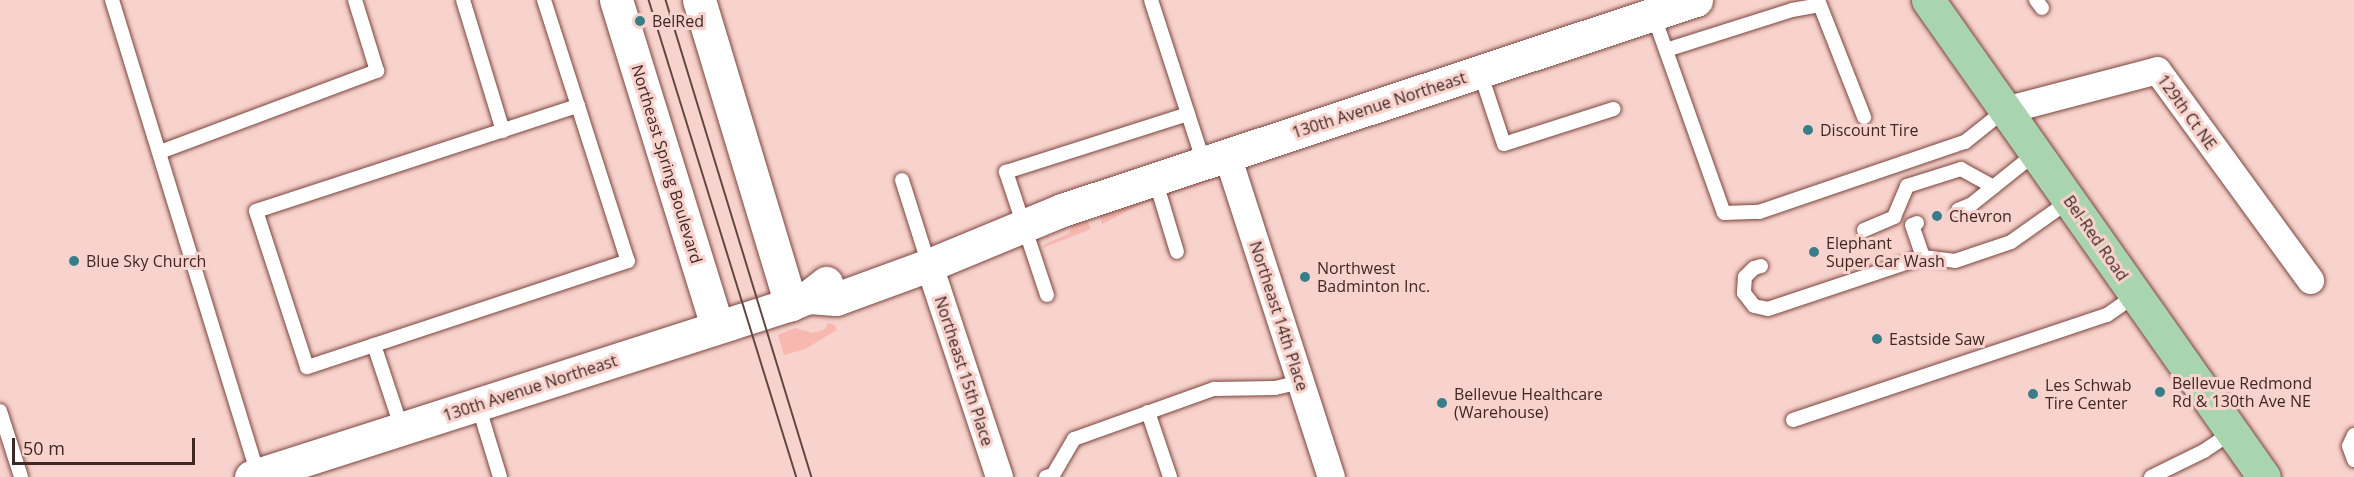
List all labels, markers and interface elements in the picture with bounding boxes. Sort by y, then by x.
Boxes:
place label: BelRed [652,11,704,31]
marker: BelRed [633,14,647,28]
street label: Northeast Spring Boulevard [628,62,706,266]
street label: 130th Avenue Northeast [1290,68,1468,142]
street label: 129th Ct NE [2153,71,2221,153]
place label: Discount Tire [1820,120,1918,140]
marker: Discount Tire [1801,123,1815,137]
street label: Bel-Red Road [2060,192,2132,284]
place label: Chevron [1949,206,2012,226]
marker: Chevron [1930,209,1944,223]
place label: Elephant Super Car Wash [1826,233,1945,271]
street label: Northeast 14th Place [1246,239,1312,393]
marker: Elephant Super Car Wash [1807,245,1821,259]
place label: Blue Sky Church [86,251,206,271]
marker: Blue Sky Church [67,254,81,268]
place label: Northwest Badminton Inc. [1317,258,1430,296]
marker: Northwest Badminton Inc. [1298,270,1312,284]
street label: Northeast 15th Place [931,294,997,448]
place label: Eastside Saw [1889,329,1985,349]
marker: Eastside Saw [1870,332,1884,346]
street label: 130th Avenue Northeast [441,351,619,425]
place label: Bellevue Redmond Rd & 130th Ave NE [2172,373,2312,411]
place label: Les Schwab Tire Center [2045,375,2131,413]
place label: Bellevue Healthcare (Warehouse) [1454,384,1603,422]
marker: Bellevue Redmond Rd & 130th Ave NE [2153,385,2167,399]
marker: Les Schwab Tire Center [2026,387,2040,401]
marker: Bellevue Healthcare (Warehouse) [1435,396,1449,410]
scale bar [15,426,198,464]
text: 50 m [23,436,65,460]

